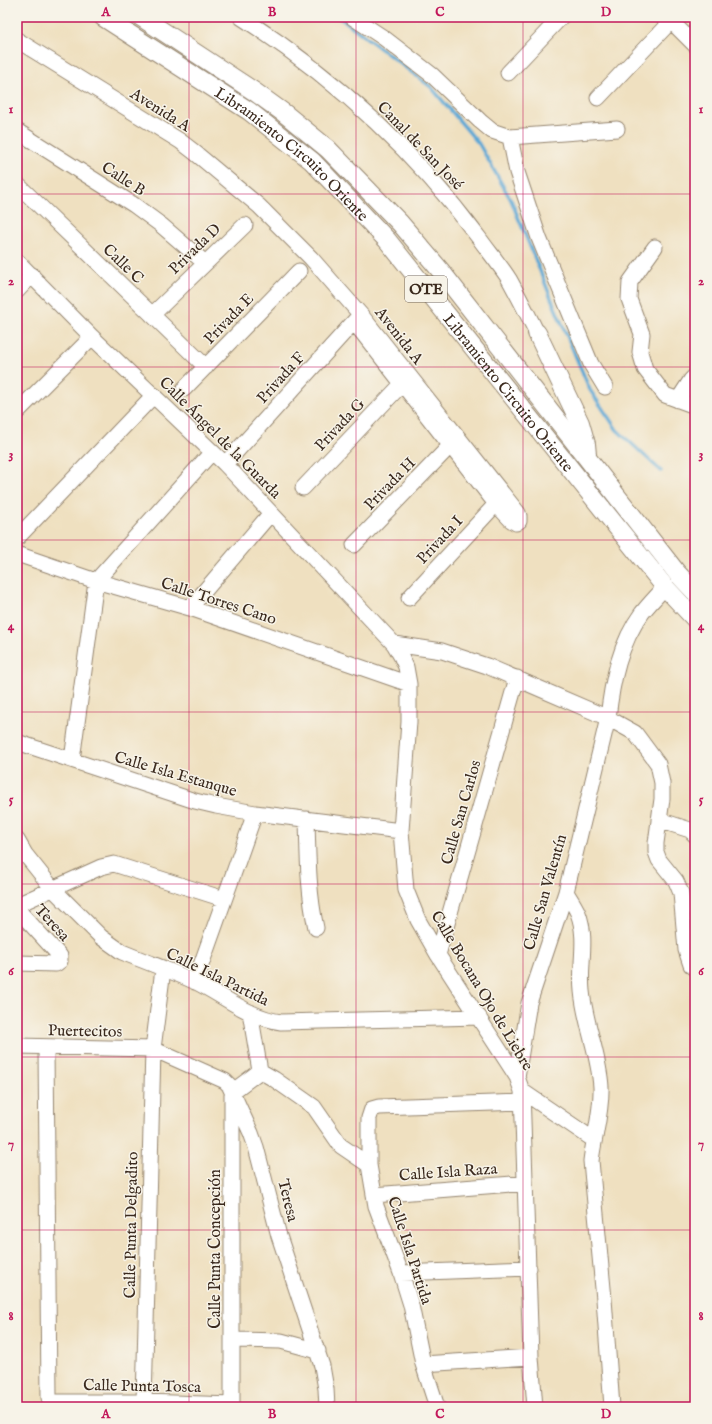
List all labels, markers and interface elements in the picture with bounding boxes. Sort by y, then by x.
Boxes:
text: A [101,4,112,21]
text: B [268,4,277,21]
text: C [435,4,445,21]
text: D [601,4,612,21]
street label: Avenida A [125,84,195,138]
street label: Libramiento Circuito Oriente [210,84,372,226]
street label: Canal de San José [372,98,467,195]
text: 1 [9,101,14,118]
text: 1 [699,101,704,118]
street label: Calle B [97,158,149,201]
street label: Privada D [165,220,226,279]
street label: Calle C [98,240,147,289]
text: 2 [8,273,14,290]
text: 2 [698,273,704,290]
road number: OTE [405,276,447,302]
street label: Privada E [200,290,259,349]
street label: Avenida A [369,303,428,370]
street label: Libramiento Circuito Oriente [438,310,577,477]
street label: Privada F [253,348,310,408]
street label: Calle Ángel de la Guarda [154,372,286,504]
street label: Privada G [311,395,370,456]
text: 3 [9,446,14,463]
text: 3 [699,446,704,463]
street label: Privada H [360,454,421,515]
street label: Privada I [413,512,468,569]
street label: Calle Torres Cano [158,574,279,630]
text: 4 [8,618,15,635]
text: 4 [698,618,705,635]
street label: Calle Isla Estanque [112,748,239,802]
street label: Calle San Carlos [437,758,486,867]
text: 5 [9,791,14,808]
text: 5 [699,791,704,808]
street label: Calle San Valentín [520,832,572,953]
street label: Teresa [30,901,74,946]
street label: Calle Bocana Ojo de Liebre [426,907,537,1075]
street label: Calle Isla Partida [162,944,272,1011]
text: 6 [8,963,14,980]
text: 6 [698,963,704,980]
street label: Puertecitos [48,1021,123,1043]
text: 7 [8,1136,14,1153]
text: 7 [698,1136,704,1153]
street label: Calle Punta Delgadito [121,1151,143,1299]
street label: Calle Isla Raza [398,1160,498,1186]
street label: Calle Punta Concepción [206,1169,226,1329]
street label: Teresa [272,1177,302,1224]
street label: Calle Isla Partida [382,1194,436,1307]
text: 8 [8,1308,14,1325]
text: 8 [698,1308,704,1325]
street label: Calle Punta Tosca [83,1376,201,1398]
text: A [101,1406,112,1423]
text: B [268,1406,277,1423]
text: C [435,1406,445,1423]
text: D [601,1406,612,1423]

